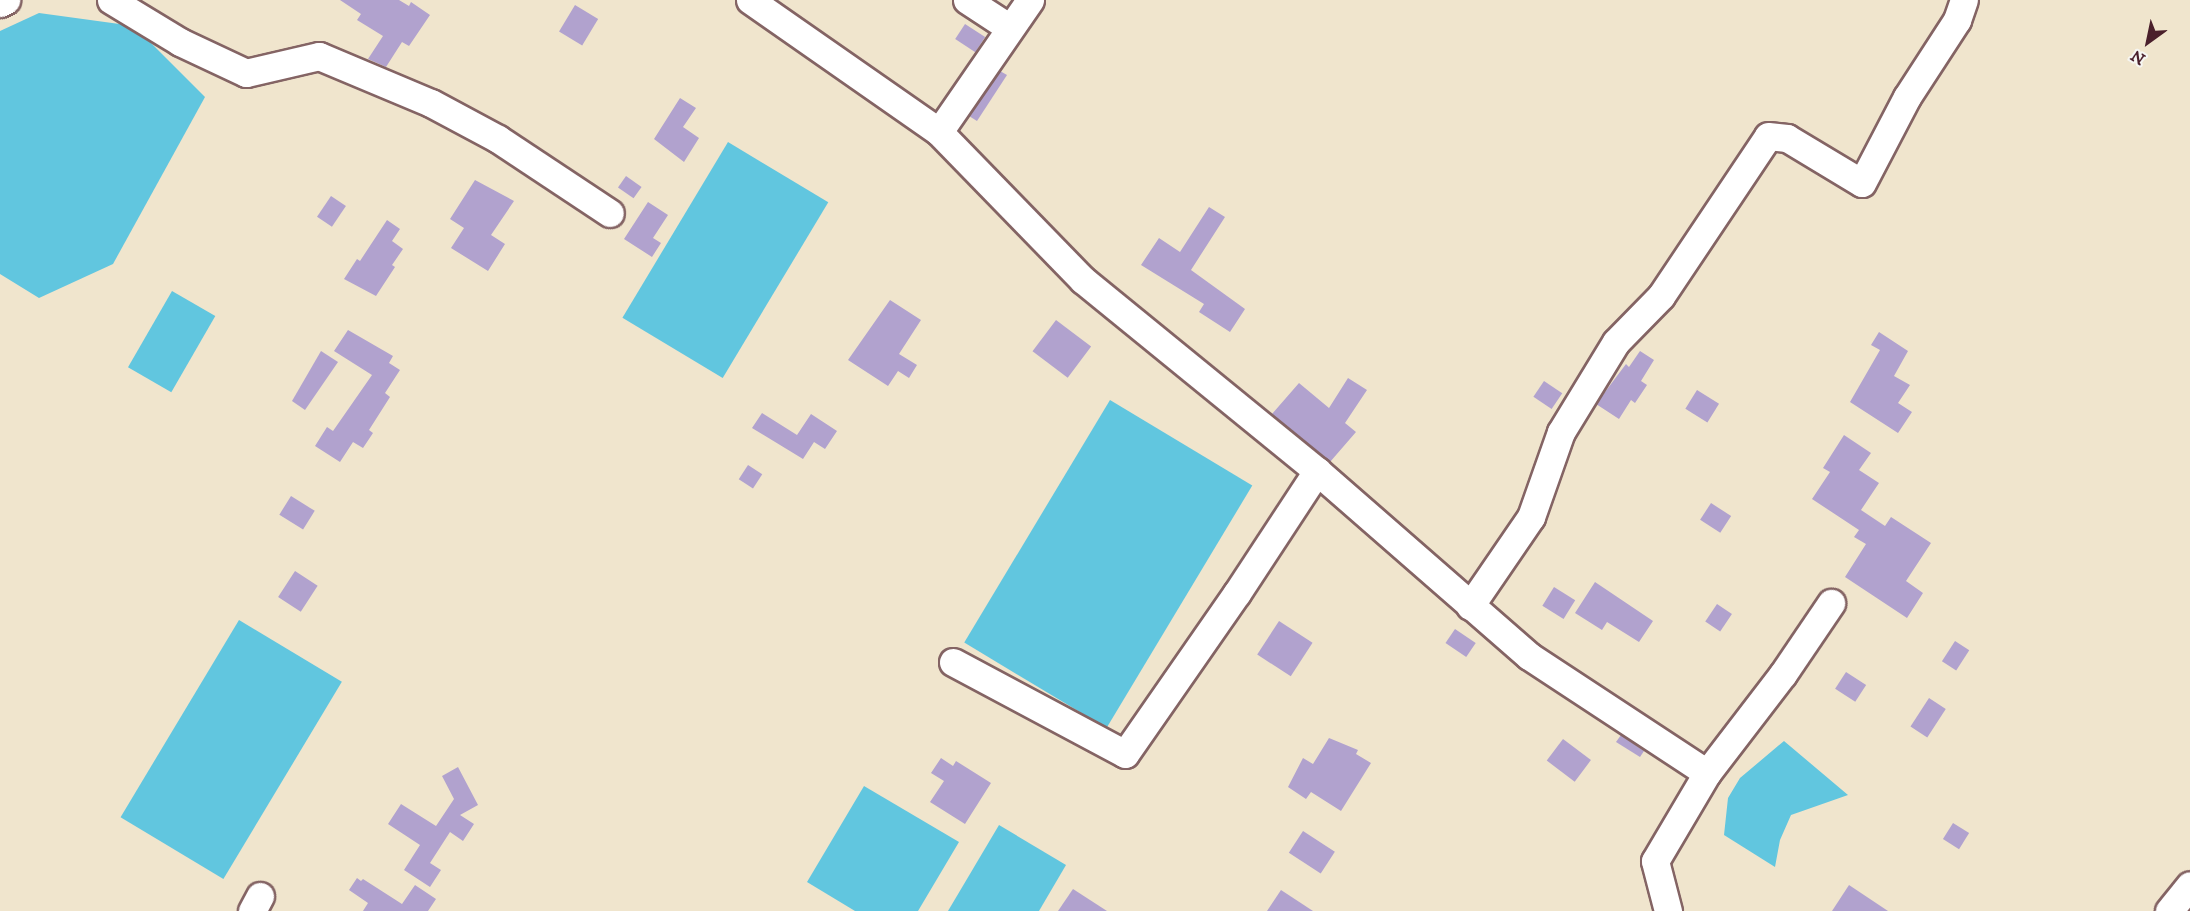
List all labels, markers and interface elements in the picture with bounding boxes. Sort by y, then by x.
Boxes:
north arrow [2118,12,2178,72]
text: N [2127,45,2149,69]

